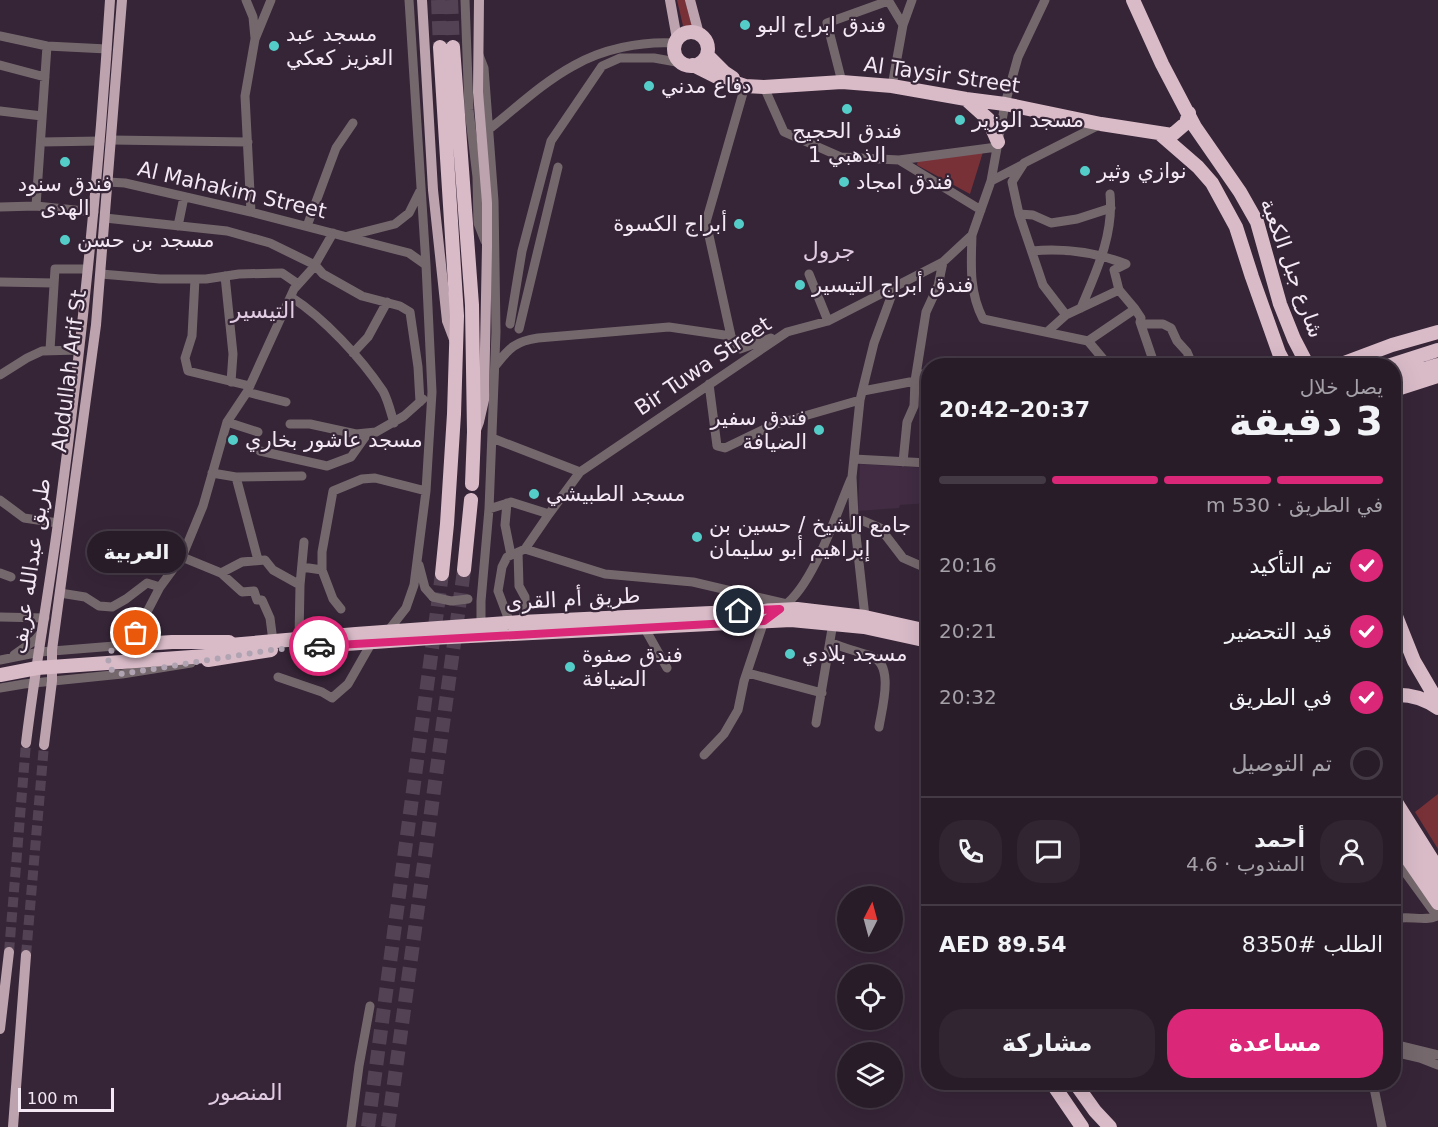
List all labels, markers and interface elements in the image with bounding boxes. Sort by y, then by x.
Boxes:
place label: فندق ابراج البو [756,13,886,38]
marker: فندق ابراج البو [738,18,752,32]
place label: مسجد عبد العزيز كعكي [286,22,393,70]
marker: مسجد عبد العزيز كعكي [267,39,281,53]
street label: Al Taysir Street [862,52,1022,98]
place label: دفاع مدني [661,74,752,98]
marker: دفاع مدني [642,79,656,93]
marker: فندق الحجيج الذهبي 1 [840,102,854,116]
place label: مسجد الوزير [971,108,1084,132]
marker: مسجد الوزير [953,113,967,127]
place label: فندق الحجيج الذهبي 1 [792,119,902,167]
marker: فندق سنود الهدى [58,155,72,169]
street label: Al Mahakim Street [135,157,329,223]
place label: نوازي وثير [1096,159,1187,183]
marker: نوازي وثير [1078,164,1092,178]
place label: فندق امجاد [856,170,953,194]
place label: فندق سنود الهدى [18,172,112,220]
marker: فندق امجاد [837,175,851,189]
street label: شارع جبل الكعبة [1256,195,1328,341]
place label: أبراج الكسوة [613,210,727,237]
marker: أبراج الكسوة [732,217,746,231]
place label: مسجد بن حسن [77,228,214,252]
marker: مسجد بن حسن [58,233,72,247]
district label: جرول [803,238,855,263]
place label: فندق أبراج التيسير [811,271,973,298]
marker: فندق أبراج التيسير [793,278,807,292]
street label: Abdullah Arif St [47,288,91,454]
district label: التيسير [230,298,295,323]
street label: Bir Tuwa Street [630,312,776,420]
text: يصل خلال [1300,375,1383,399]
text: 20:37–20:42 [939,397,1090,422]
text: 3 دقيقة [1229,399,1383,444]
place label: فندق سفير الضيافة [709,406,807,454]
marker: فندق سفير الضيافة [812,423,826,437]
place label: مسجد عاشور بخاري [245,428,423,452]
marker: مسجد عاشور بخاري [226,433,240,447]
street label: طريق عبدالله عريف [7,477,55,655]
place label: مسجد الطبيشي [546,482,686,506]
marker: مسجد الطبيشي [527,487,541,501]
text: في الطريق · 530 m [1206,493,1383,517]
place label: جامع الشيخ / حسين بن إبراهيم أبو سليمان [709,513,911,562]
marker: جامع الشيخ / حسين بن إبراهيم أبو سليمان [690,530,704,544]
callout: العربية [86,531,186,573]
text: العربية [104,540,169,564]
icon: check [1350,549,1383,582]
text: 20:16 [939,553,997,577]
text: تم التأكيد [1249,553,1332,578]
street label: طريق أم القرى [505,581,641,615]
pin [713,585,764,636]
icon: home [722,594,755,627]
pin [110,607,161,658]
icon: check [1350,615,1383,648]
icon: bag [119,616,152,649]
courier [289,616,349,676]
text: 20:21 [939,619,997,643]
text: قيد التحضير [1225,619,1332,644]
icon: car [303,630,336,663]
place label: مسجد بلادي [802,642,907,666]
place label: فندق صفوة الضيافة [582,643,683,691]
marker: مسجد بلادي [783,647,797,661]
marker: فندق صفوة الضيافة [563,660,577,674]
icon: check [1350,681,1383,714]
text: 20:32 [939,685,997,709]
text: في الطريق [1229,685,1332,710]
text: تم التوصيل [1231,751,1332,776]
button: phone [939,820,1002,883]
button: chat [1017,820,1080,883]
button: person [1320,820,1383,883]
text: أحمد [1254,827,1305,852]
text: المندوب · 4.6 [1186,852,1305,876]
north arrow [837,886,903,952]
map controls [837,886,903,1108]
text: AED 89.54 [939,932,1067,957]
text: الطلب #8350 [1242,932,1383,957]
button: locate [837,964,903,1030]
button: مشاركة [939,1009,1155,1078]
button: مساعدة [1167,1009,1383,1078]
button: layers [837,1042,903,1108]
district label: المنصور [208,1080,283,1105]
scale bar [18,1085,114,1112]
text: 100 m [27,1089,78,1108]

